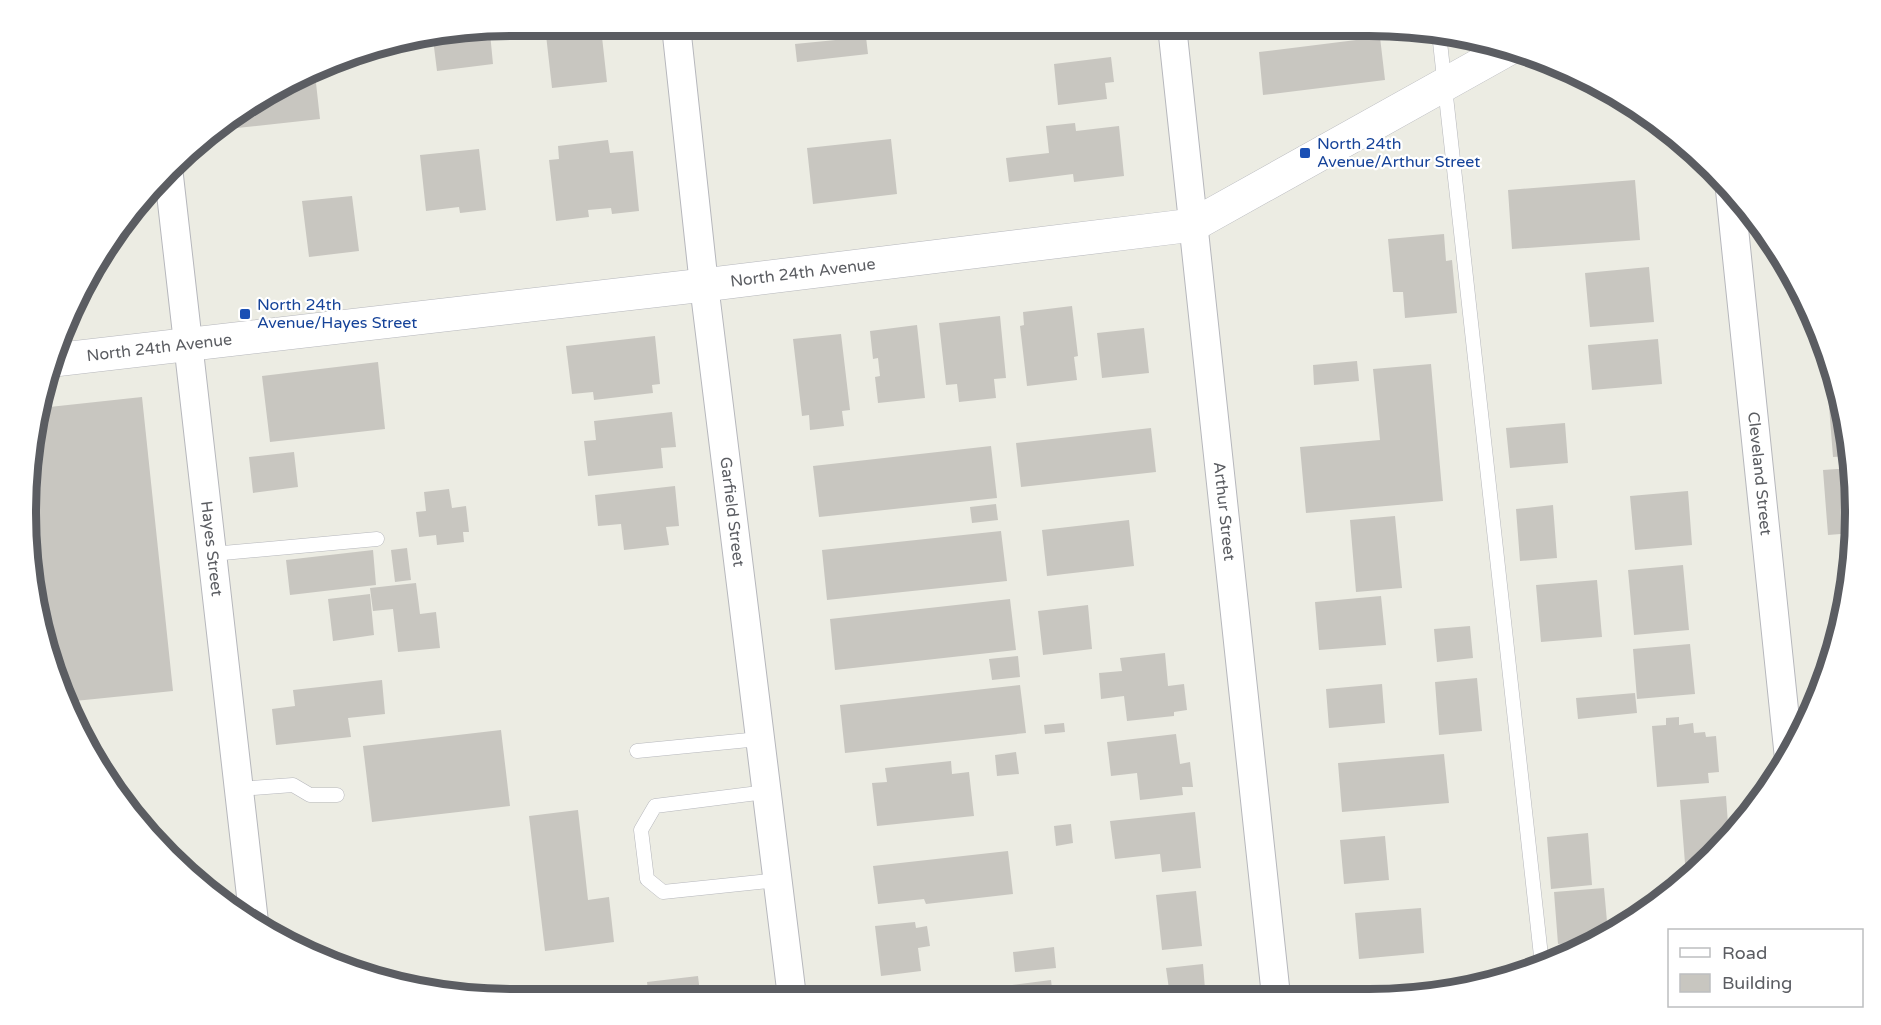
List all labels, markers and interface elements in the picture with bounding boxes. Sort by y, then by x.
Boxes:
place label: North 24th Avenue/Arthur Street [1317,134,1480,172]
marker: North 24th Avenue/Arthur Street [1298,146,1312,160]
street label: North 24th Avenue [729,254,877,292]
place label: North 24th Avenue/Hayes Street [257,295,417,333]
marker: North 24th Avenue/Hayes Street [238,307,252,321]
street label: North 24th Avenue [86,330,233,366]
street label: Cleveland Street [1743,411,1776,536]
street label: Garfield Street [715,456,749,568]
street label: Arthur Street [1209,461,1239,562]
street label: Hayes Street [196,500,227,597]
legend [1668,929,1863,1007]
text: Road [1722,942,1767,964]
text: Building [1722,972,1792,994]

